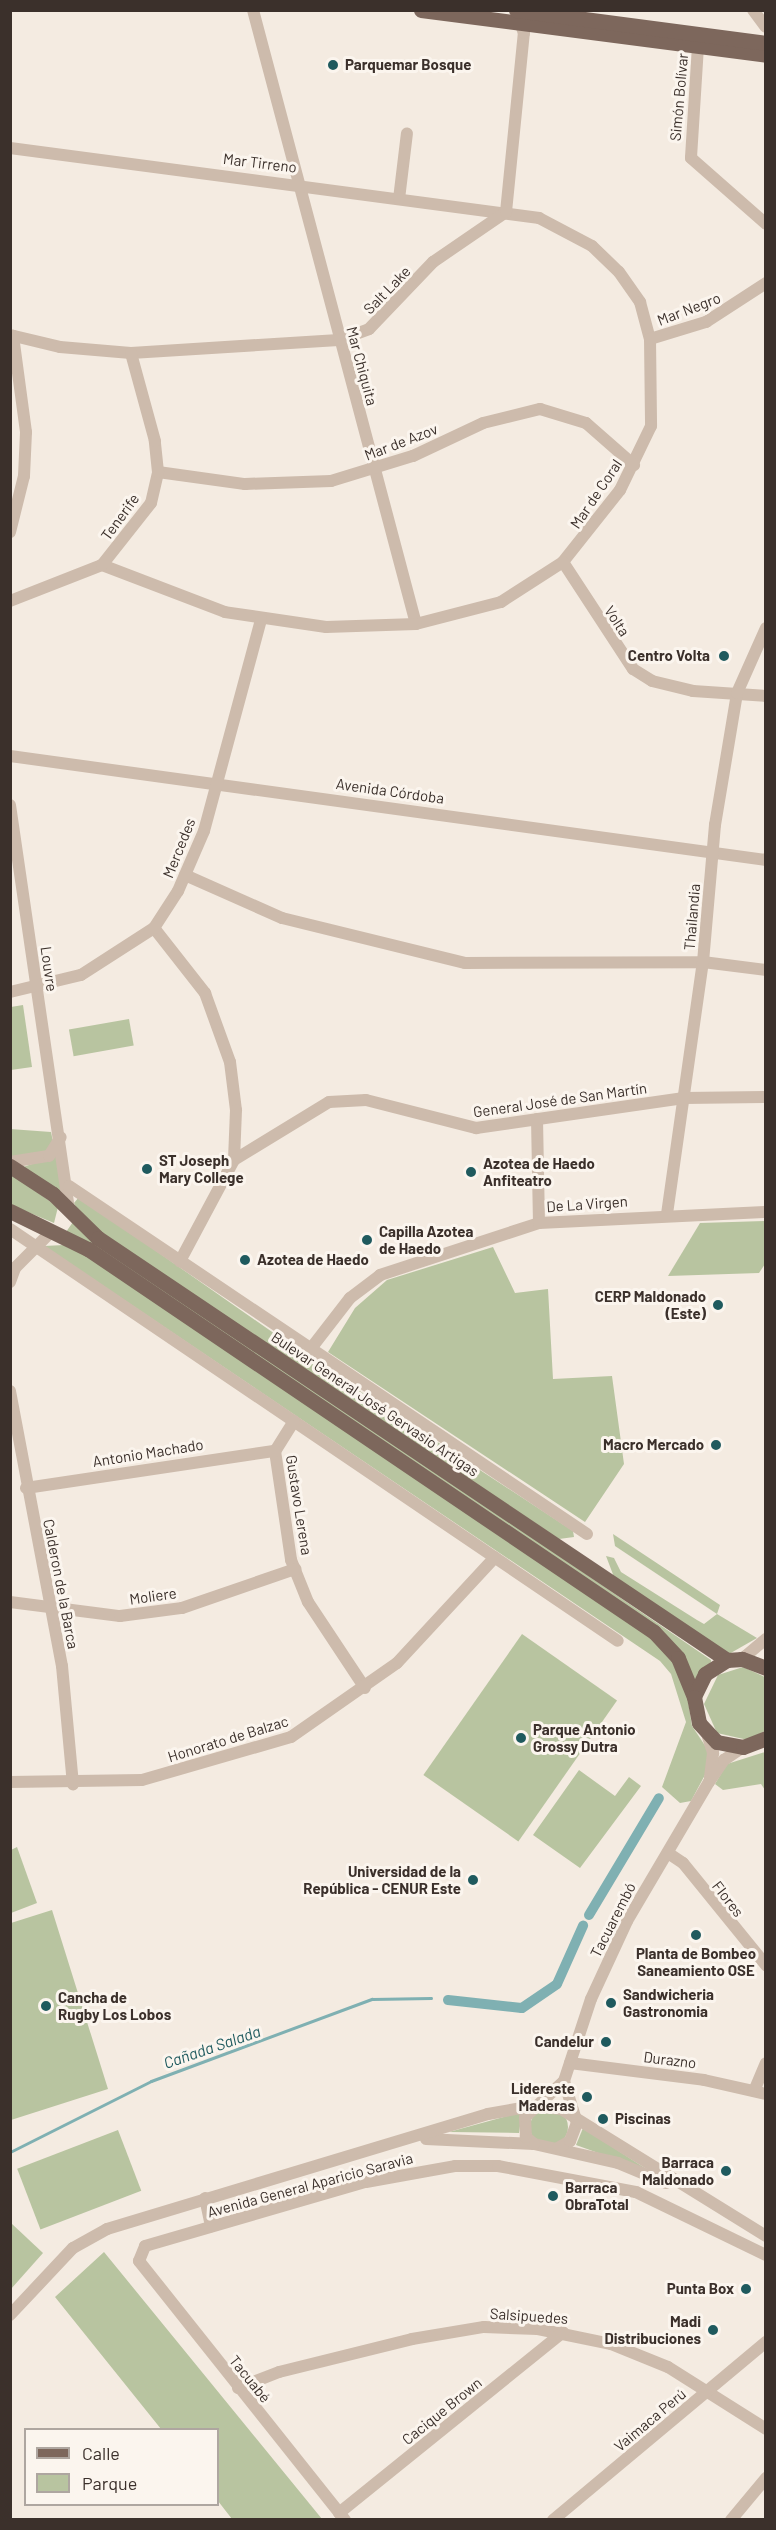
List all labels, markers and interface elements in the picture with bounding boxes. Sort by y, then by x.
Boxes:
street label: Simón Bolívar [666,52,692,142]
place label: Parquemar Bosque [345,56,471,74]
marker: Parquemar Bosque [326,58,340,72]
street label: Mar Tirreno [222,150,298,176]
street label: Salt Lake [360,262,414,318]
street label: Mar Negro [655,289,723,329]
street label: Mar Chiquita [343,324,381,408]
street label: Mar de Azov [362,420,440,464]
street label: Mar de Coral [566,456,626,532]
street label: Tenerife [97,490,143,544]
street label: Volta [601,602,633,640]
place label: Centro Volta [628,647,710,665]
marker: Centro Volta [715,647,733,665]
street label: Avenida Córdoba [335,774,445,808]
street label: Mercedes [159,815,199,881]
street label: Thailandia [680,883,704,951]
street label: Louvre [37,945,61,993]
street label: General José de San Martín [472,1079,648,1121]
place label: ST Joseph Mary College [159,1151,244,1186]
place label: Azotea de Haedo Anfiteatro [483,1154,595,1189]
marker: ST Joseph Mary College [140,1162,154,1176]
marker: Azotea de Haedo Anfiteatro [464,1165,478,1179]
street label: De La Virgen [546,1192,628,1216]
place label: Capilla Azotea de Haedo [379,1222,473,1257]
marker: Capilla Azotea de Haedo [360,1233,374,1247]
place label: Azotea de Haedo [257,1251,369,1269]
marker: Azotea de Haedo [238,1253,252,1267]
place label: CERP Maldonado (Este) [595,1287,706,1322]
marker: CERP Maldonado (Este) [711,1298,725,1312]
street label: Bulevar General José Gervasio Artigas [268,1328,482,1480]
street label: Antonio Machado [91,1435,205,1471]
place label: Macro Mercado [603,1436,704,1454]
marker: Macro Mercado [709,1438,723,1452]
street label: Gustavo Lerena [282,1454,316,1556]
street label: Calderon de la Barca [40,1517,82,1651]
street label: Moliere [128,1584,178,1608]
street label: Honorato de Balzac [165,1712,291,1766]
place label: Parque Antonio Grossy Dutra [533,1720,636,1755]
marker: Parque Antonio Grossy Dutra [514,1731,528,1745]
place label: Universidad de la República - CENUR Este [303,1862,461,1897]
marker: Universidad de la República - CENUR Este [466,1873,480,1887]
street label: Flores [708,1877,748,1921]
street label: Tacuarembó [587,1880,639,1960]
marker: Planta de Bombeo Saneamiento OSE [689,1928,703,1942]
place label: Planta de Bombeo Saneamiento OSE [636,1944,756,1979]
place label: Sandwicheria Gastronomia [623,1985,714,2020]
place label: Cancha de Rugby Los Lobos [58,1988,171,2023]
marker: Sandwicheria Gastronomia [604,1996,618,2010]
marker: Cancha de Rugby Los Lobos [39,1999,53,2013]
water label: Cañada Salada [161,2021,263,2073]
place label: Candelur [535,2033,594,2051]
marker: Candelur [599,2035,613,2049]
street label: Durazno [643,2048,697,2072]
place label: Lidereste Maderas [511,2079,575,2114]
marker: Lidereste Maderas [580,2090,594,2104]
place label: Piscinas [615,2110,671,2128]
marker: Piscinas [596,2112,610,2126]
street label: Avenida General Aparicio Saravia [205,2149,415,2221]
place label: Barraca Maldonado [642,2153,714,2188]
marker: Barraca Maldonado [719,2164,733,2178]
place label: Barraca ObraTotal [565,2178,629,2213]
marker: Barraca ObraTotal [546,2189,560,2203]
place label: Punta Box [667,2280,734,2298]
marker: Punta Box [739,2282,753,2296]
street label: Salsipuedes [489,2304,569,2328]
place label: Madi Distribuciones [604,2312,701,2347]
marker: Madi Distribuciones [706,2323,720,2337]
street label: Tacuabé [226,2352,274,2406]
street label: Cacique Brown [399,2373,485,2449]
street label: Vaimaca Perú [610,2385,690,2455]
legend [24,2428,219,2506]
text: Calle [82,2442,120,2464]
text: Parque [82,2472,137,2494]

